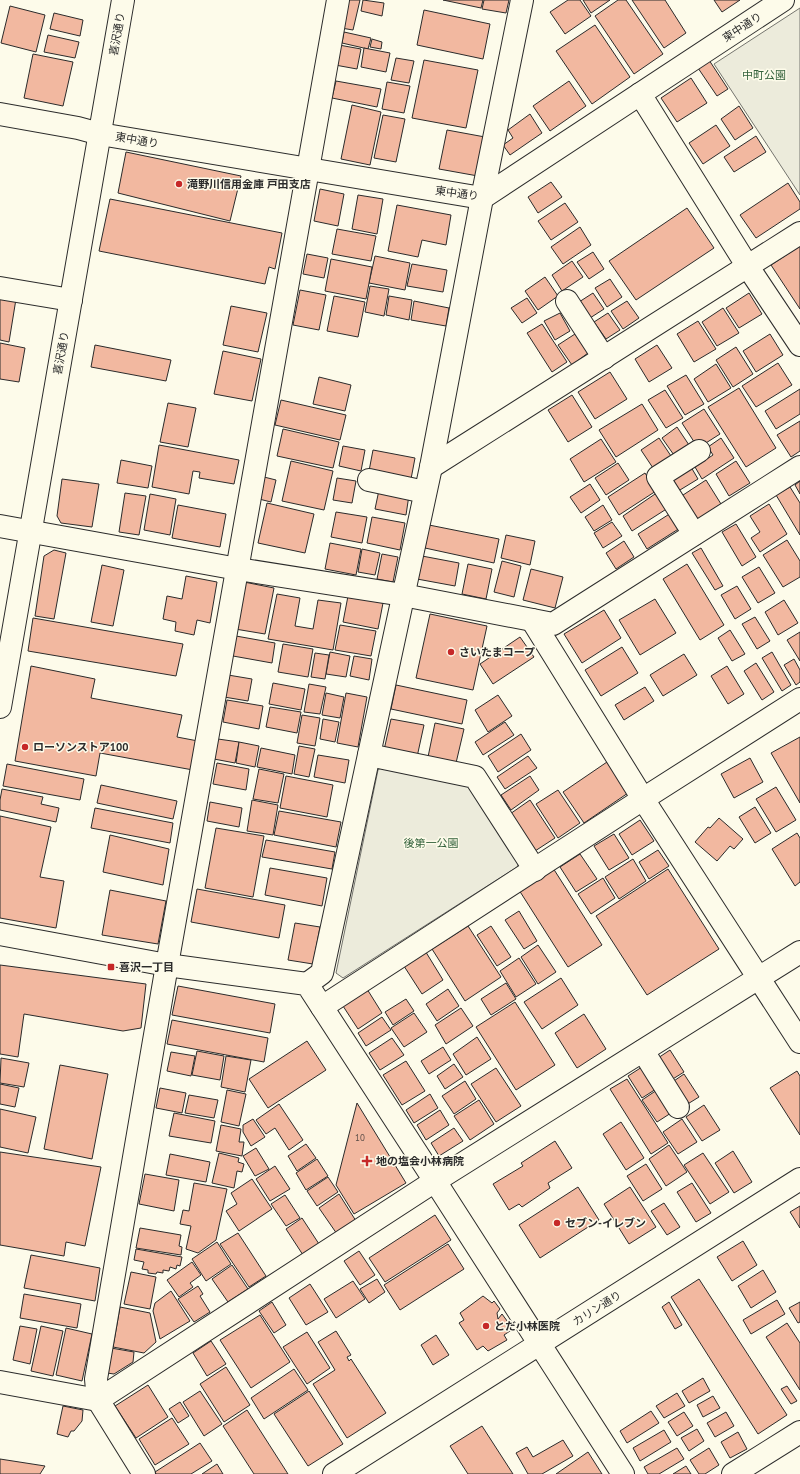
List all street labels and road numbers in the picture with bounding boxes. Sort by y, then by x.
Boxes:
street label: 東中通り [720,9,764,45]
street label: 喜沢通り [106,11,128,57]
street label: 東中通り [114,129,160,151]
street label: 東中通り [434,183,480,203]
street label: 喜沢通り [50,330,72,376]
street label: カリン通り [570,1287,624,1329]

